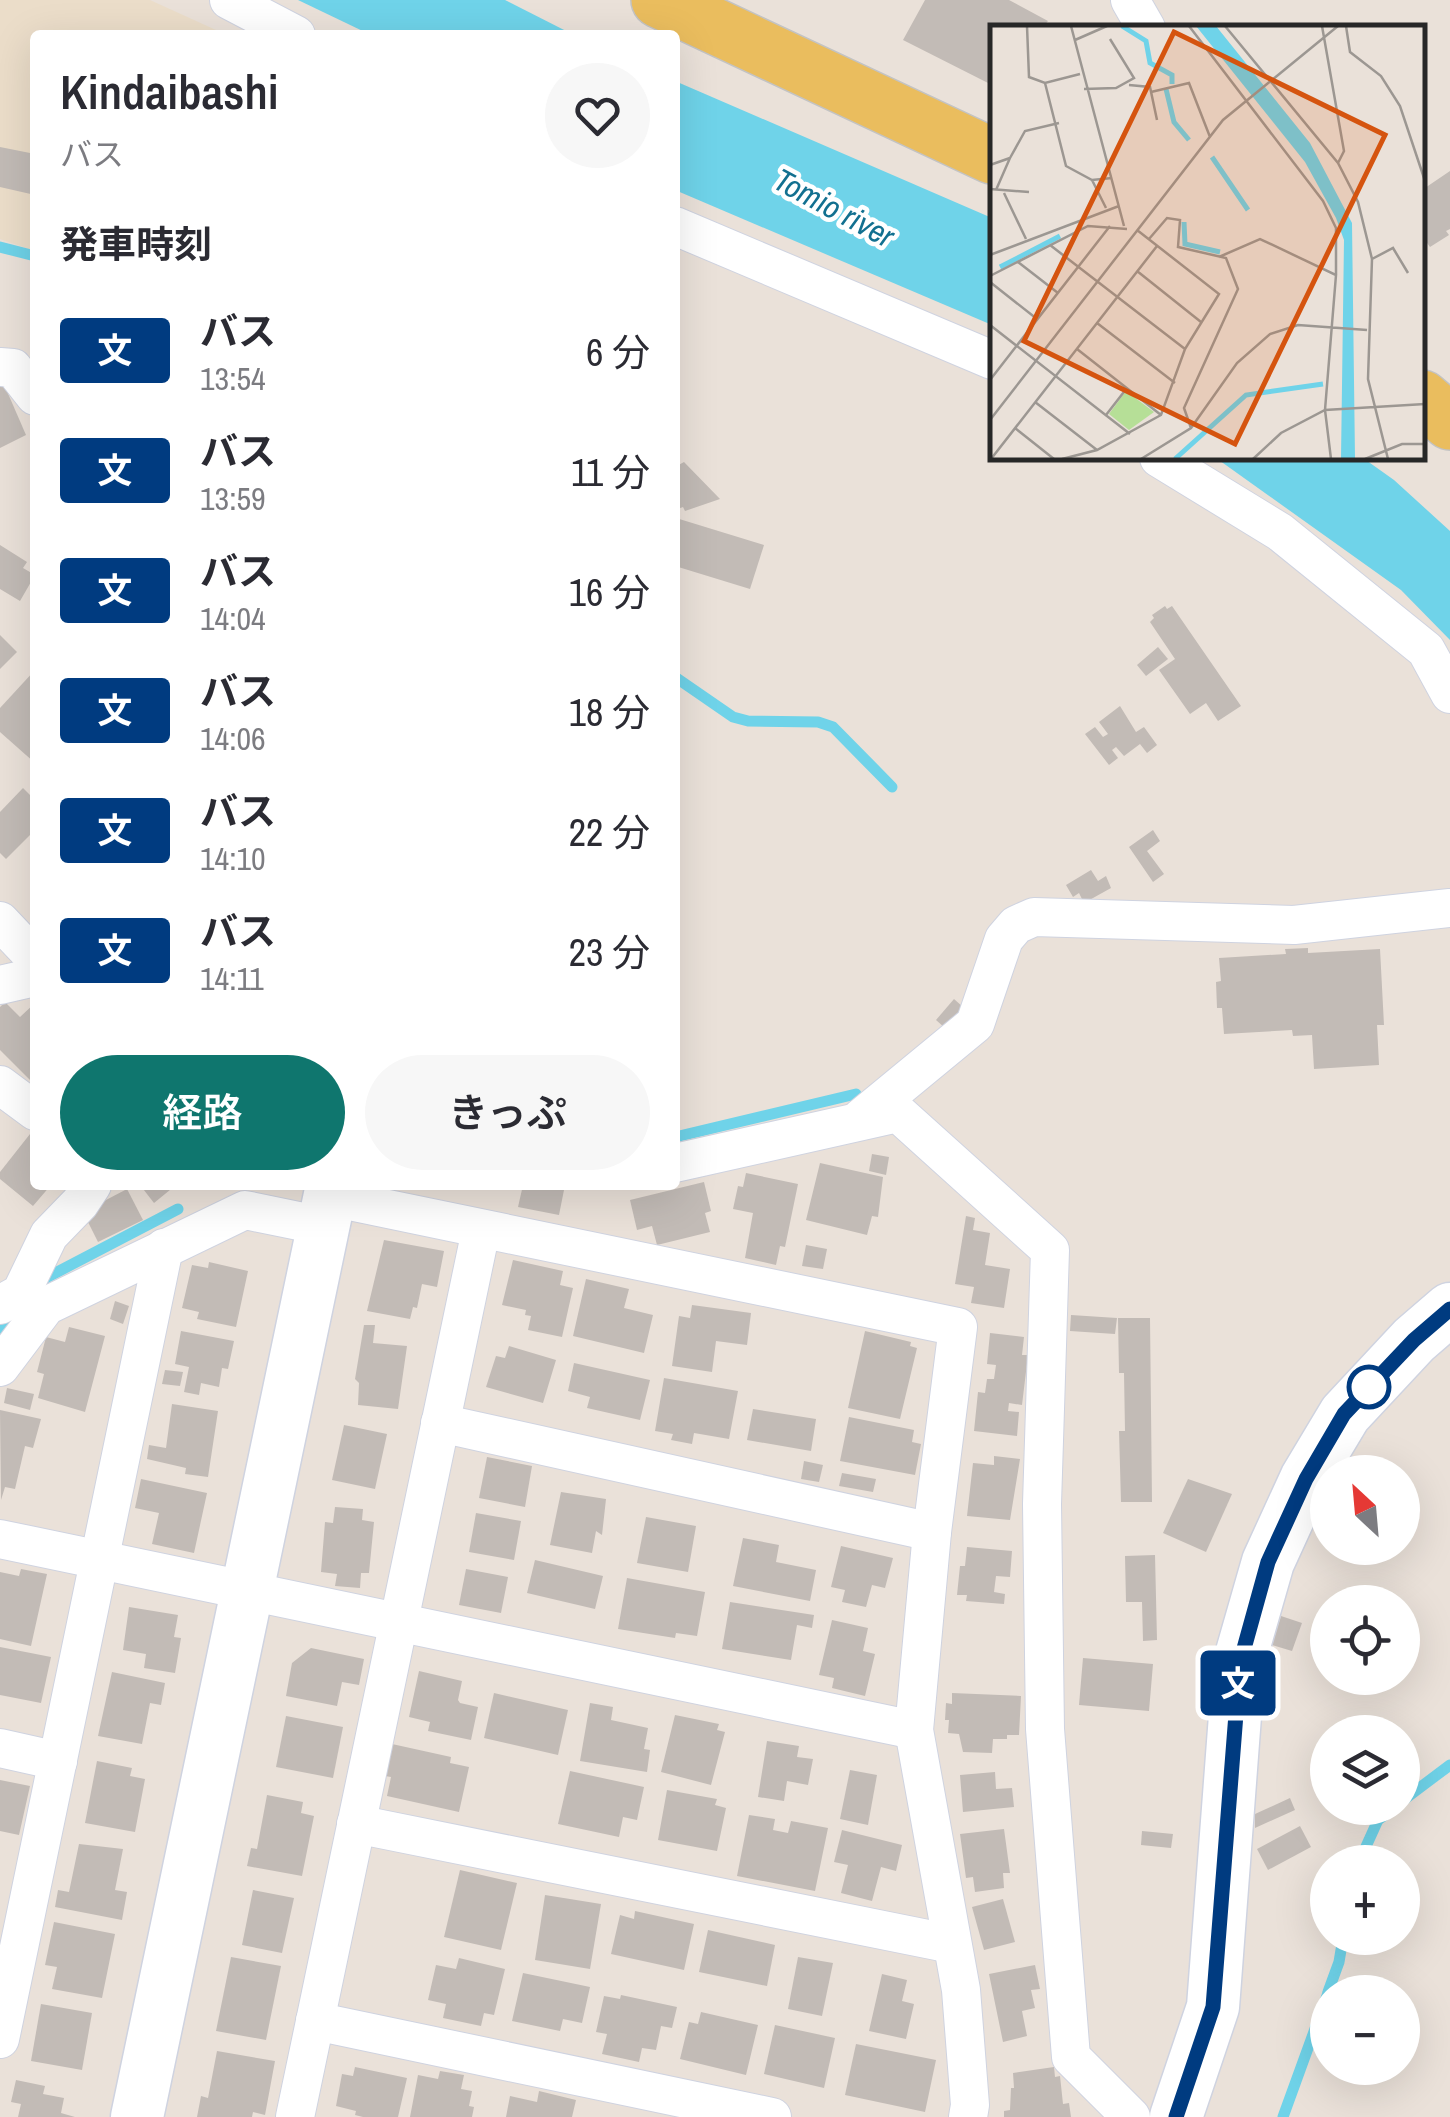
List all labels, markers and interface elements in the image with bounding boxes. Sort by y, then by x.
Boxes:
inset map [990,25,1425,460]
text: Kindaibashi [60,59,279,124]
button: heart [545,63,650,168]
text: バス [60,133,124,176]
water label: Tomio river [766,158,903,258]
text: 発車時刻 [60,219,212,270]
text: バス [200,306,276,357]
text: 文 [97,327,133,374]
text: 6 分 [586,327,650,378]
text: 13:54 [200,357,266,400]
text: バス [200,426,276,477]
text: 文 [97,447,133,494]
text: 11 分 [571,447,650,498]
text: 13:59 [200,477,266,520]
text: バス [200,546,276,597]
text: 文 [97,567,133,614]
text: 16 分 [569,567,650,618]
text: 14:04 [200,597,266,640]
text: バス [200,666,276,717]
text: 文 [97,687,133,734]
text: 18 分 [569,687,650,738]
text: 14:06 [200,717,266,760]
text: バス [200,786,276,837]
text: 文 [97,807,133,854]
text: 22 分 [569,807,650,858]
text: 14:10 [200,837,266,880]
text: バス [200,906,276,957]
text: 文 [97,927,133,974]
text: 23 分 [569,927,650,978]
text: 14:11 [200,957,264,1000]
button: 経路 [60,1055,345,1170]
button: きっぷ [365,1055,650,1170]
unlabelled marker [1348,1366,1390,1408]
north arrow [1310,1455,1420,1565]
map controls [1310,1455,1420,2085]
button: locate [1310,1585,1420,1695]
line badge: 文 [1206,1650,1270,1716]
text: 文 [1220,1660,1256,1707]
button: layers [1310,1715,1420,1825]
button: + [1310,1845,1420,1955]
button: − [1310,1975,1420,2085]

